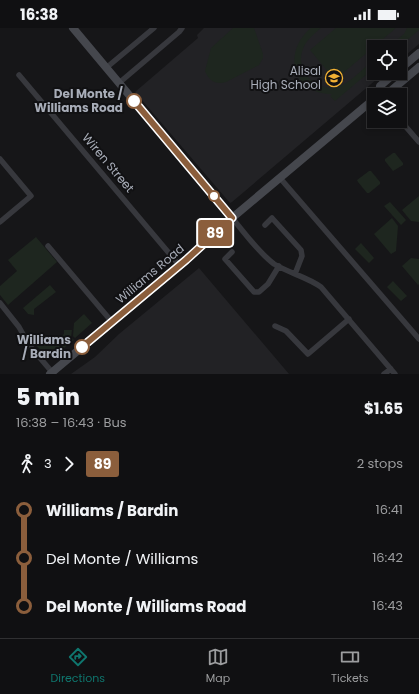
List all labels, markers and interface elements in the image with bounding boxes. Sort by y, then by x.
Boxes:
text: 16:38 [20,4,58,25]
map controls [367,40,407,128]
button: locate [367,40,407,80]
place label: Alisal High School [250,62,321,93]
school or university icon: Alisal High School [324,68,344,88]
place label: Del Monte / Williams Road [34,85,124,116]
button: layers [367,88,407,128]
marker: Del Monte / Williams Road [126,93,142,109]
street label: Wiren Street [79,129,138,196]
unlabelled marker [208,190,220,202]
line badge: 89 [197,220,233,246]
text: 89 [206,223,224,243]
street label: Williams Road [112,240,188,307]
place label: Williams / Bardin [17,331,71,362]
marker: Williams / Bardin [74,339,90,355]
text: 5 min [16,382,80,413]
text: $1.65 [364,398,403,419]
text: 16:38 – 16:43 · Bus [16,413,127,432]
icon: walk [16,453,38,475]
icon: forward [58,453,80,475]
text: 3 [44,454,52,473]
text: 89 [94,454,111,474]
text: 2 stops [357,454,403,473]
text: Williams / Bardin [46,500,178,521]
text: 16:41 [375,500,403,519]
text: Del Monte / Williams [46,548,198,569]
text: 16:42 [372,548,403,567]
text: Del Monte / Williams Road [46,596,246,617]
text: 16:43 [372,596,403,615]
tab: Directions [50,646,105,687]
tab: Map [206,646,230,687]
tab: Tickets [331,646,369,687]

